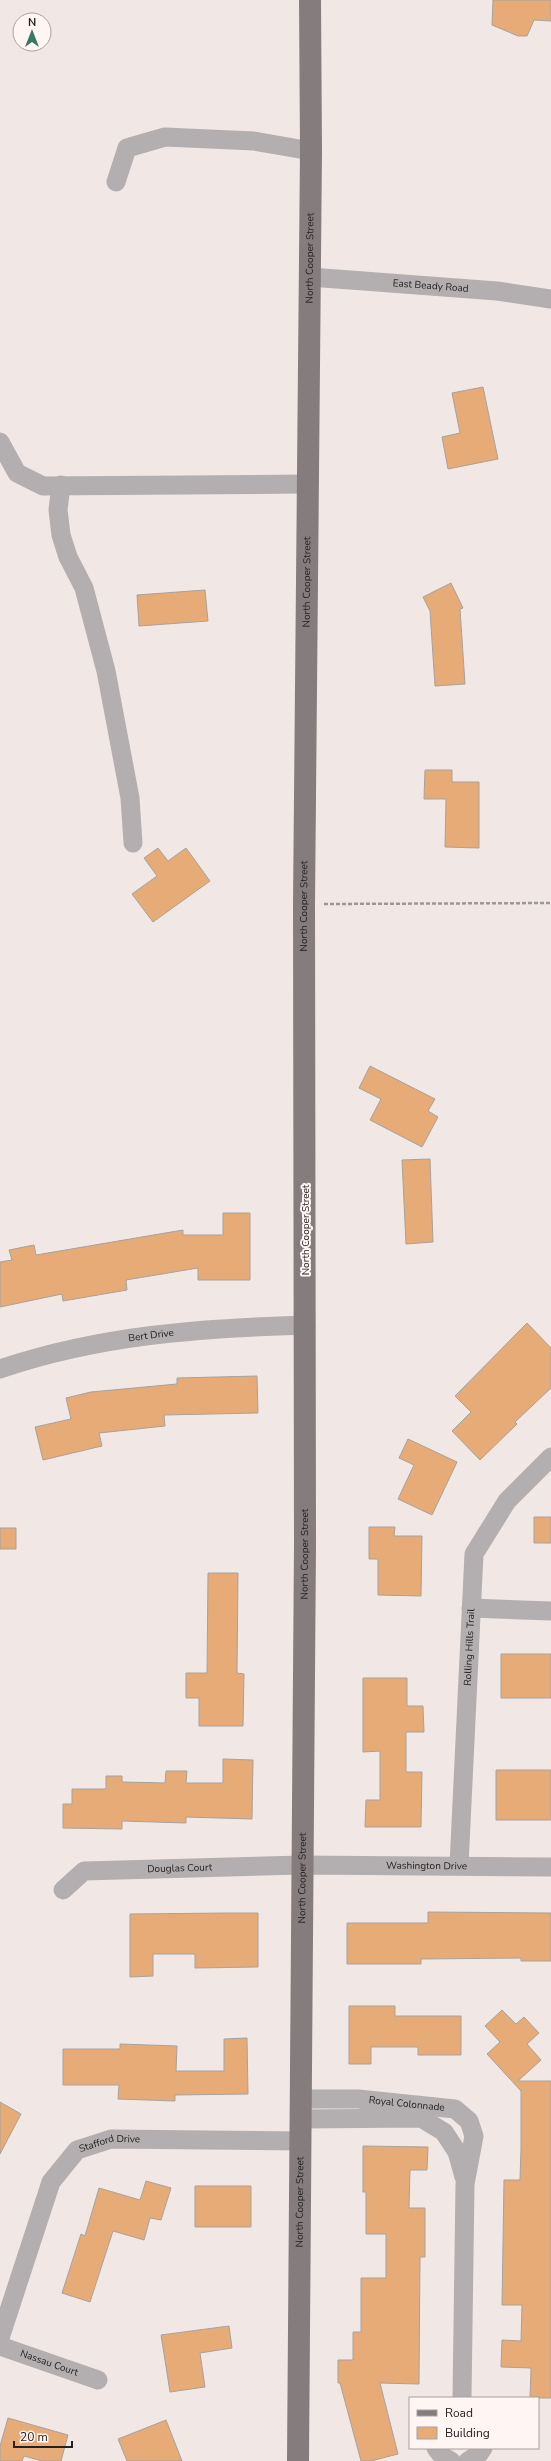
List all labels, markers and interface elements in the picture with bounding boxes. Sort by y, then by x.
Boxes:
north arrow [12,12,52,52]
text: N [28,15,36,30]
street label: North Cooper Street [303,212,317,304]
street label: East Beady Road [392,276,469,296]
street label: North Cooper Street [300,536,314,627]
street label: North Cooper Street [297,860,311,951]
street label: North Cooper Street [299,1184,313,1275]
street label: Bert Drive [127,1326,175,1345]
street label: North Cooper Street [298,1508,312,1599]
street label: Rolling Hills Trail [461,1608,478,1686]
street label: North Cooper Street [295,1832,310,1923]
street label: Washington Drive [386,1859,467,1873]
street label: Douglas Court [147,1860,213,1876]
street label: Royal Colonnade [368,2093,445,2115]
street label: Stafford Drive [77,2131,140,2156]
street label: North Cooper Street [293,2156,307,2247]
street label: Nassau Court [18,2346,81,2380]
legend [409,2397,539,2449]
text: Road [445,2405,473,2421]
scale bar [14,2423,72,2449]
text: Building [445,2425,490,2441]
text: 20 m [20,2429,48,2445]

